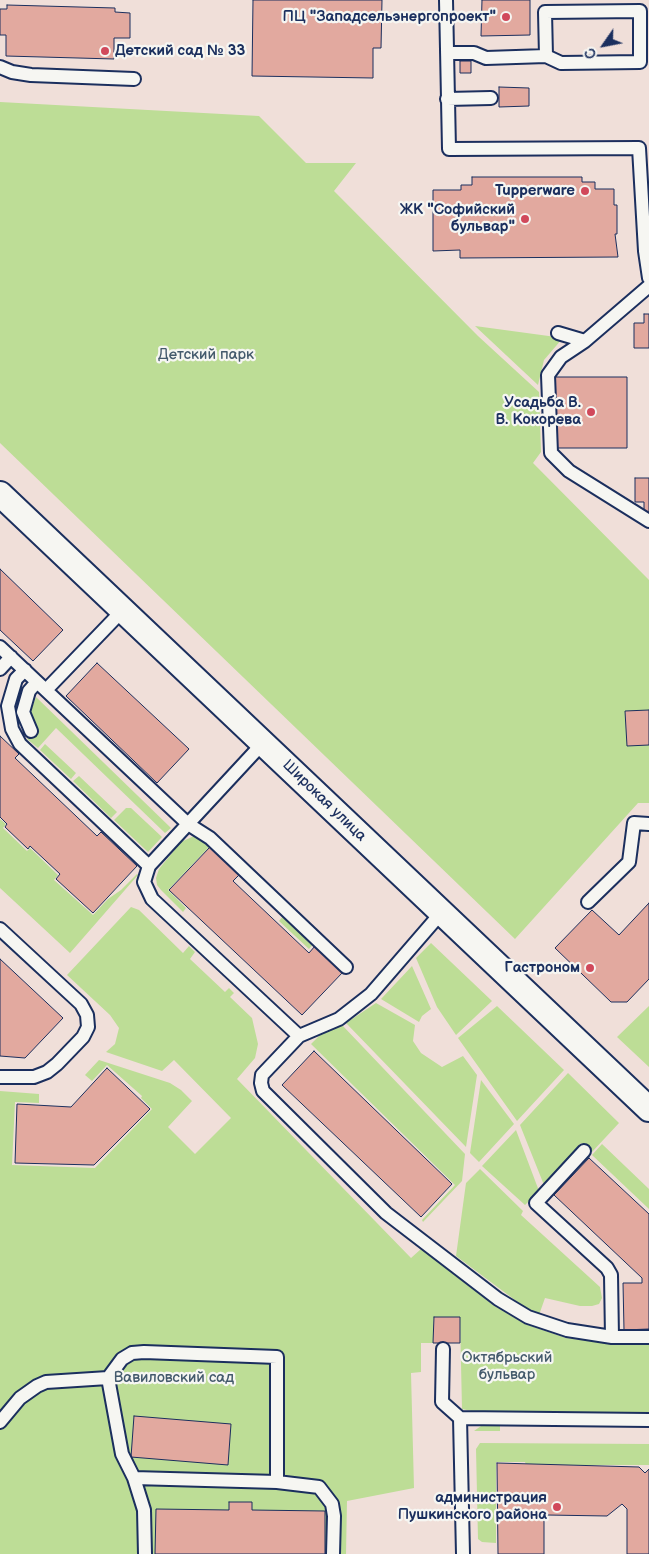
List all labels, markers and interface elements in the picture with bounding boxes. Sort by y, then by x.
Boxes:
place label: ПЦ "Западсельэнергопроект" [283,8,496,26]
marker: ПЦ "Западсельэнергопроект" [500,11,512,23]
north arrow [579,20,629,70]
place label: Детский сад № 33 [115,42,245,60]
marker: Детский сад № 33 [99,45,111,57]
text: С [581,45,601,62]
place label: Tupperware [495,182,575,200]
marker: Tupperware [579,185,591,197]
place label: ЖК "Софийский бульвар" [400,201,515,236]
marker: ЖК "Софийский бульвар" [519,213,531,225]
park label: Детский парк [158,346,254,364]
place label: Усадьба В. В. Кокорева [496,394,581,429]
marker: Усадьба В. В. Кокорева [585,406,597,418]
street label: Широкая улица [278,756,370,846]
place label: Гастроном [504,959,580,977]
marker: Гастроном [584,962,596,974]
park label: Октябрьский бульвар [462,1349,552,1384]
park label: Вавиловский сад [114,1369,234,1387]
place label: администрация Пушкинского района [398,1489,547,1524]
marker: администрация Пушкинского района [551,1501,563,1513]

